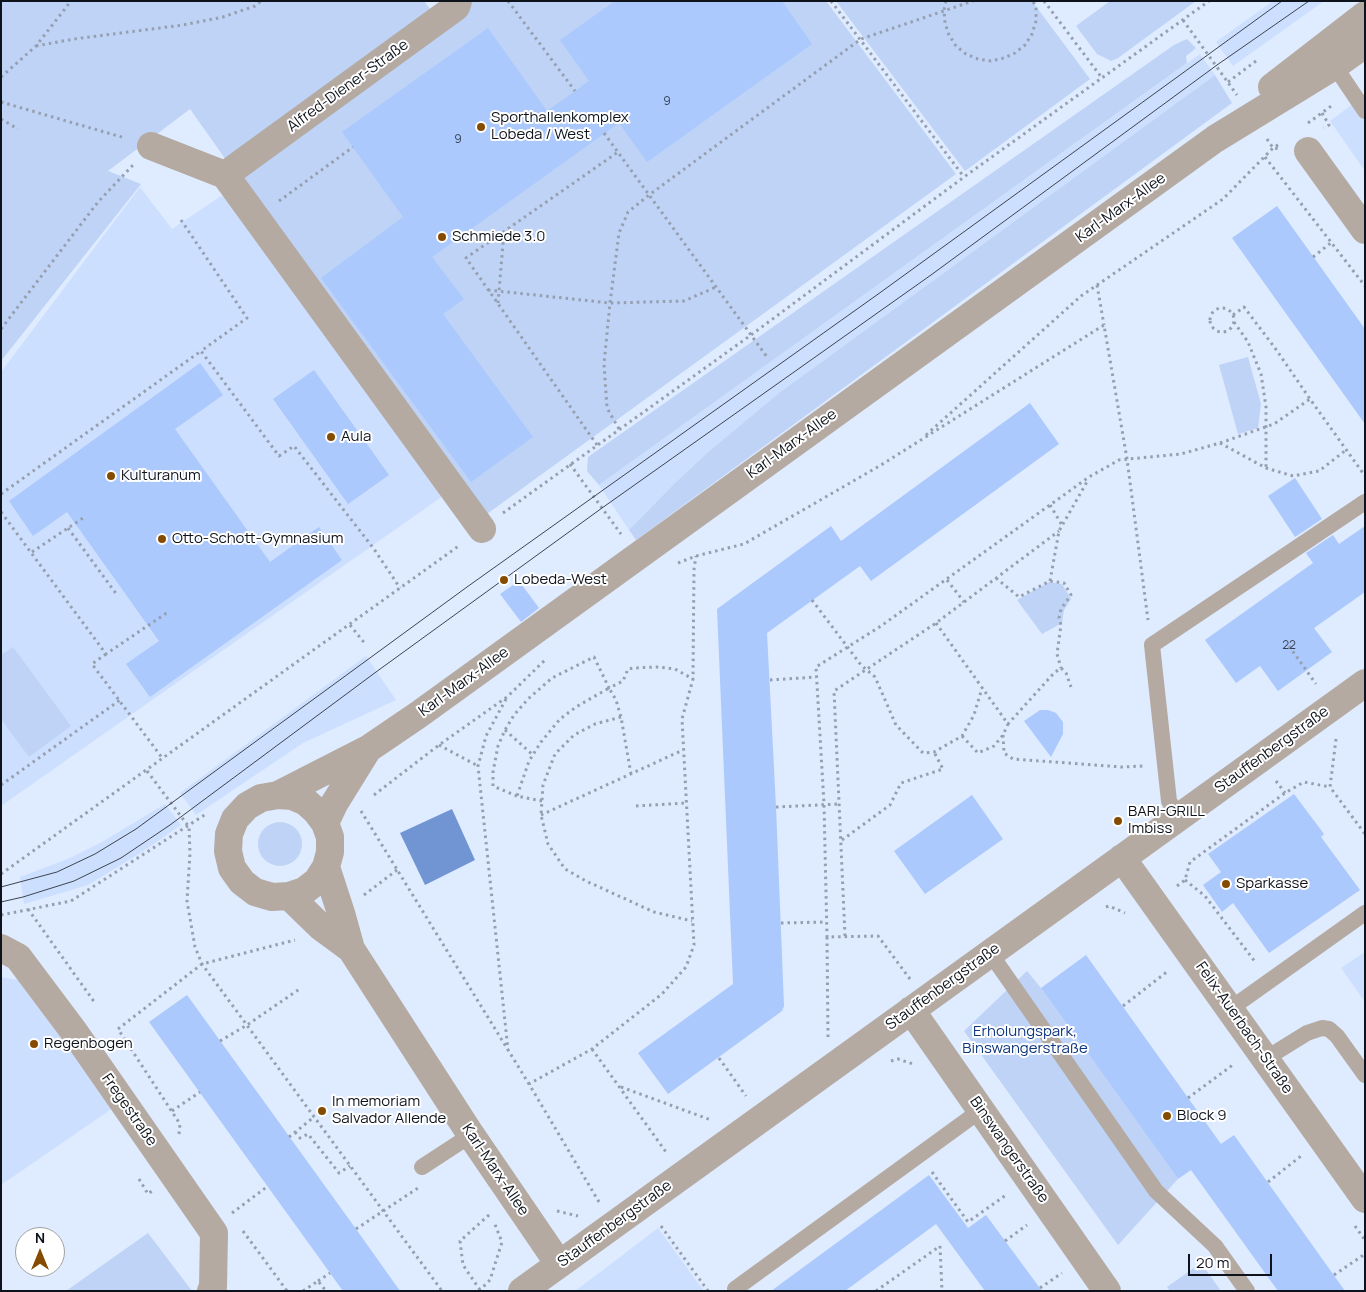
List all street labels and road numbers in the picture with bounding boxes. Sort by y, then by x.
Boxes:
street label: Alfred-Diener-Straße [284,36,412,136]
street label: Karl-Marx-Allee [1073,169,1169,247]
street label: Karl-Marx-Allee [744,405,840,483]
street label: Karl-Marx-Allee [416,643,512,721]
street label: Stauffenbergstraße [1212,703,1332,797]
street label: Stauffenbergstraße [883,940,1003,1034]
street label: Felix-Auerbach-Straße [1192,959,1296,1097]
street label: Fregestraße [97,1070,161,1150]
street label: Binswangerstraße [966,1094,1052,1206]
street label: Karl-Marx-Allee [458,1121,532,1219]
street label: Stauffenbergstraße [555,1177,675,1271]

